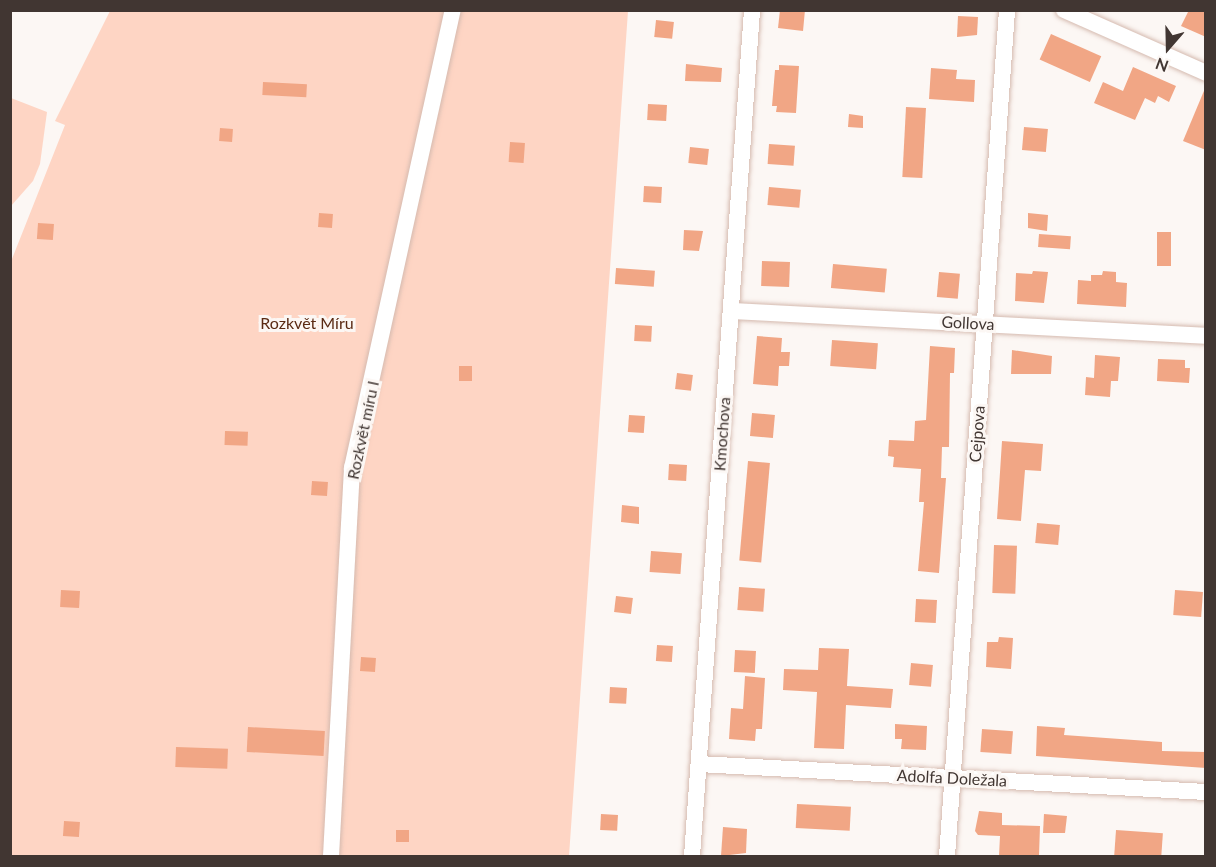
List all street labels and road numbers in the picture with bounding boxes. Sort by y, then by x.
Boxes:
street label: Gollova [941,312,995,334]
street label: Rozkvět míru I [343,379,383,481]
street label: Kmochova [710,396,734,472]
street label: Cejpova [965,405,989,463]
street label: Adolfa Doležala [896,766,1008,790]

